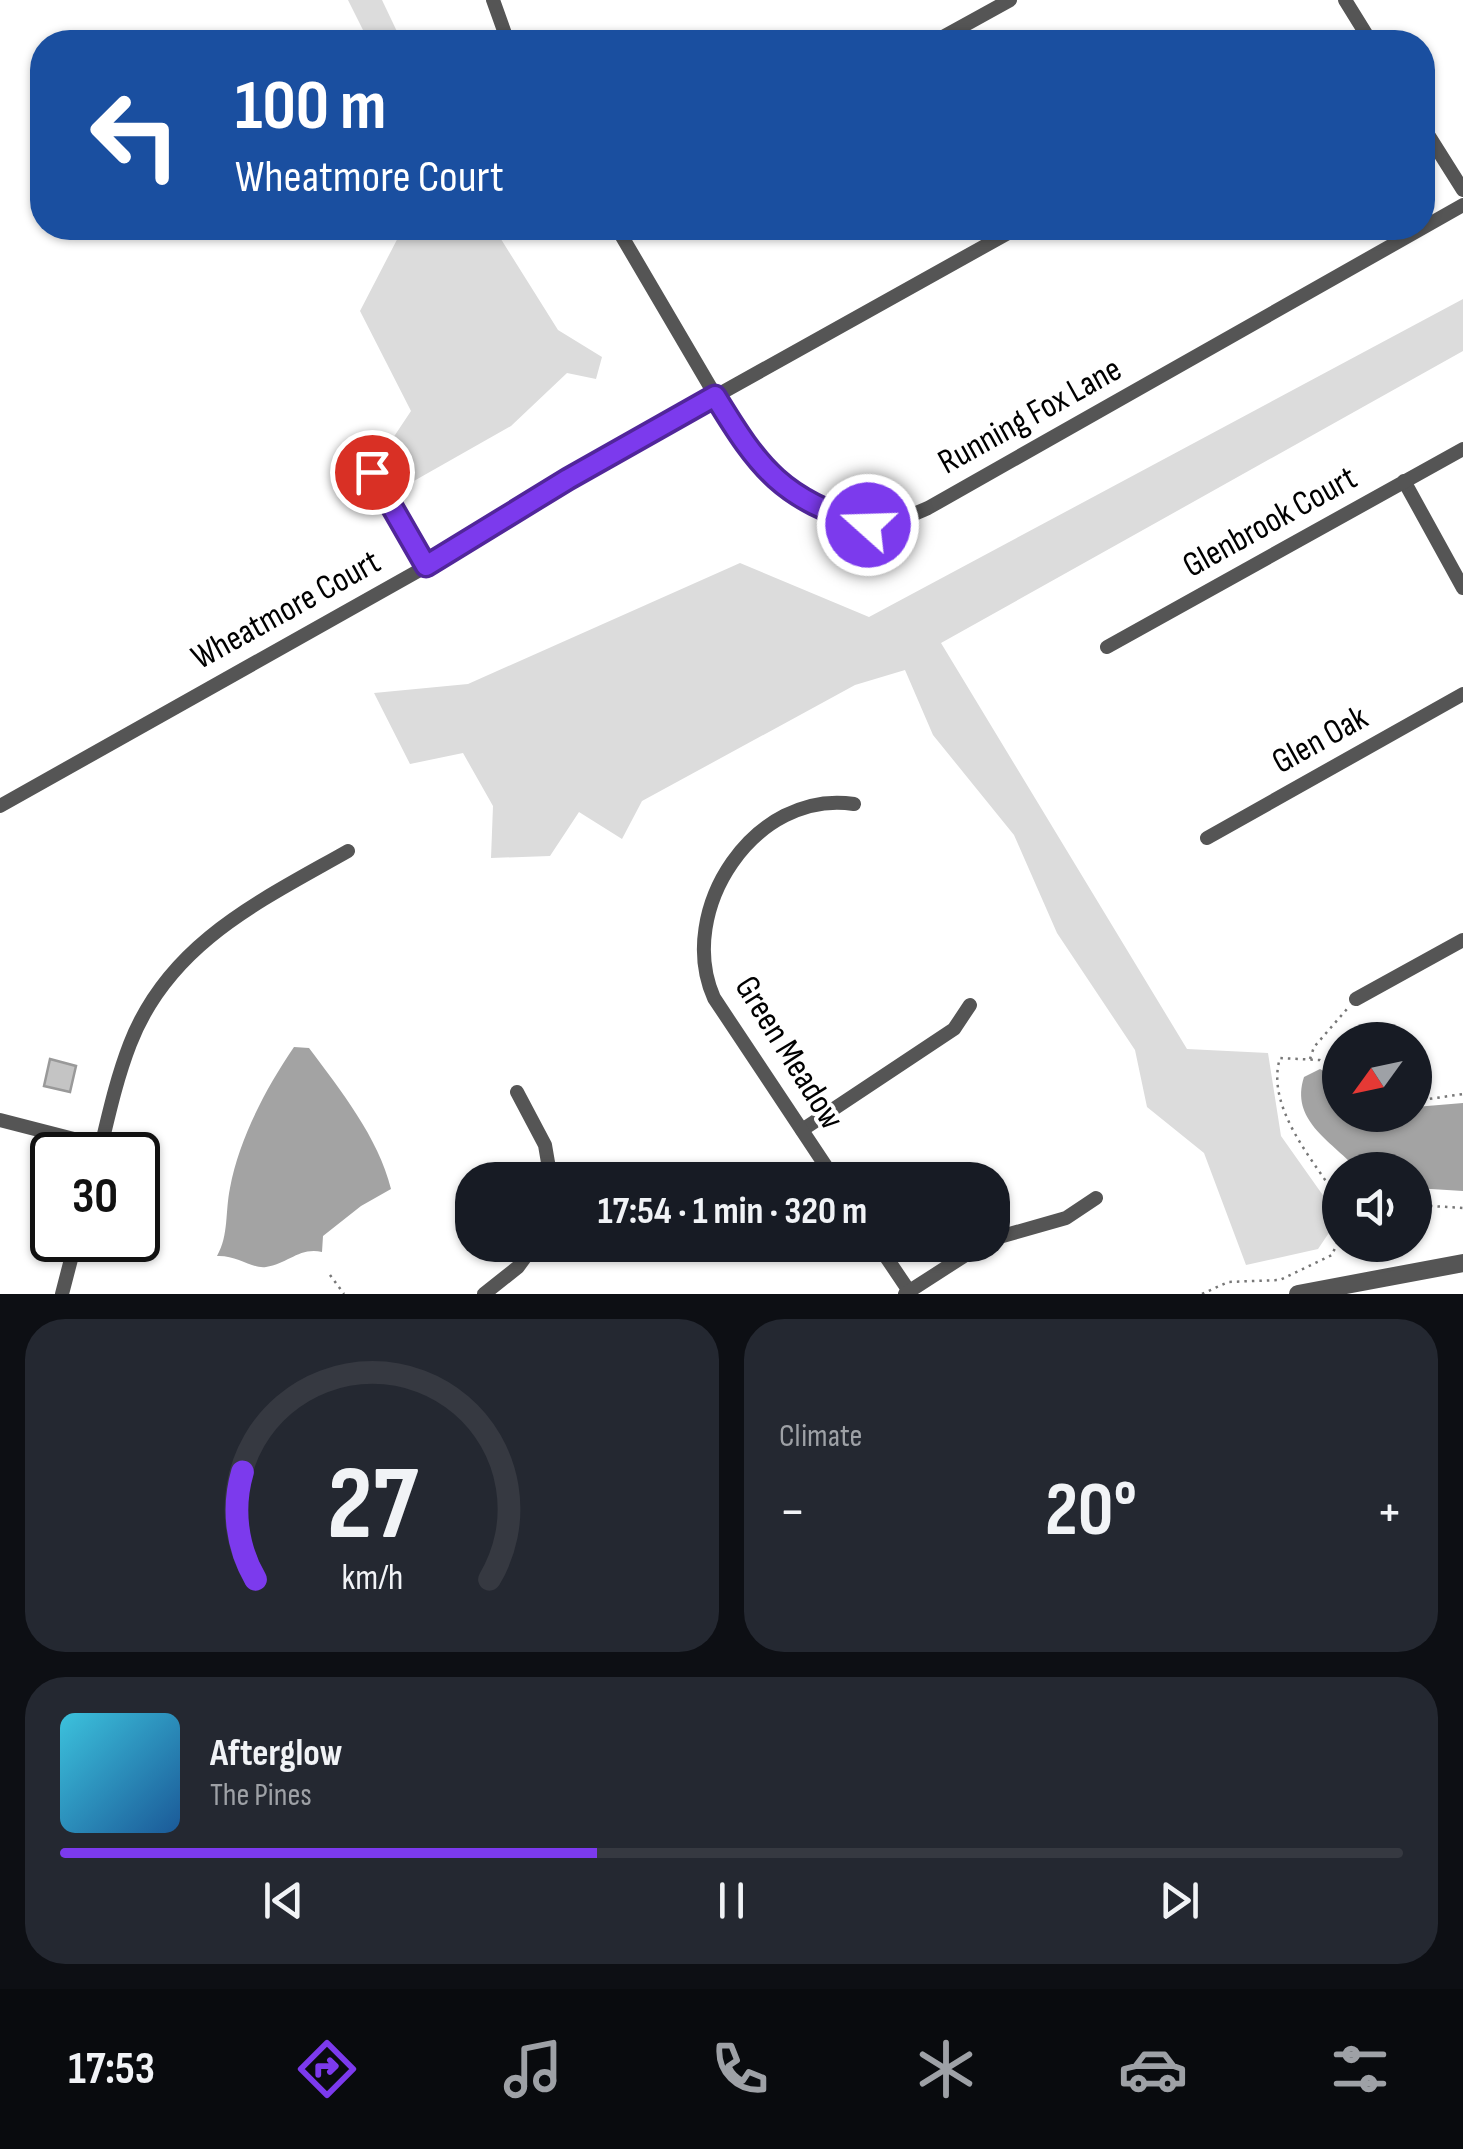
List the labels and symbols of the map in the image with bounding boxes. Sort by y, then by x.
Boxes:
street label: Running Fox Lane [931,348,1129,484]
pin [330,430,415,515]
street label: Glenbrook Court [1176,457,1364,587]
position arrow [816,473,920,577]
street label: Wheatmore Court [184,541,388,679]
street label: Glen Oak [1265,696,1376,784]
street label: Green Meadow [725,968,853,1138]
north arrow [1322,1022,1432,1132]
speed limit sign: 30 [30,1132,160,1262]

